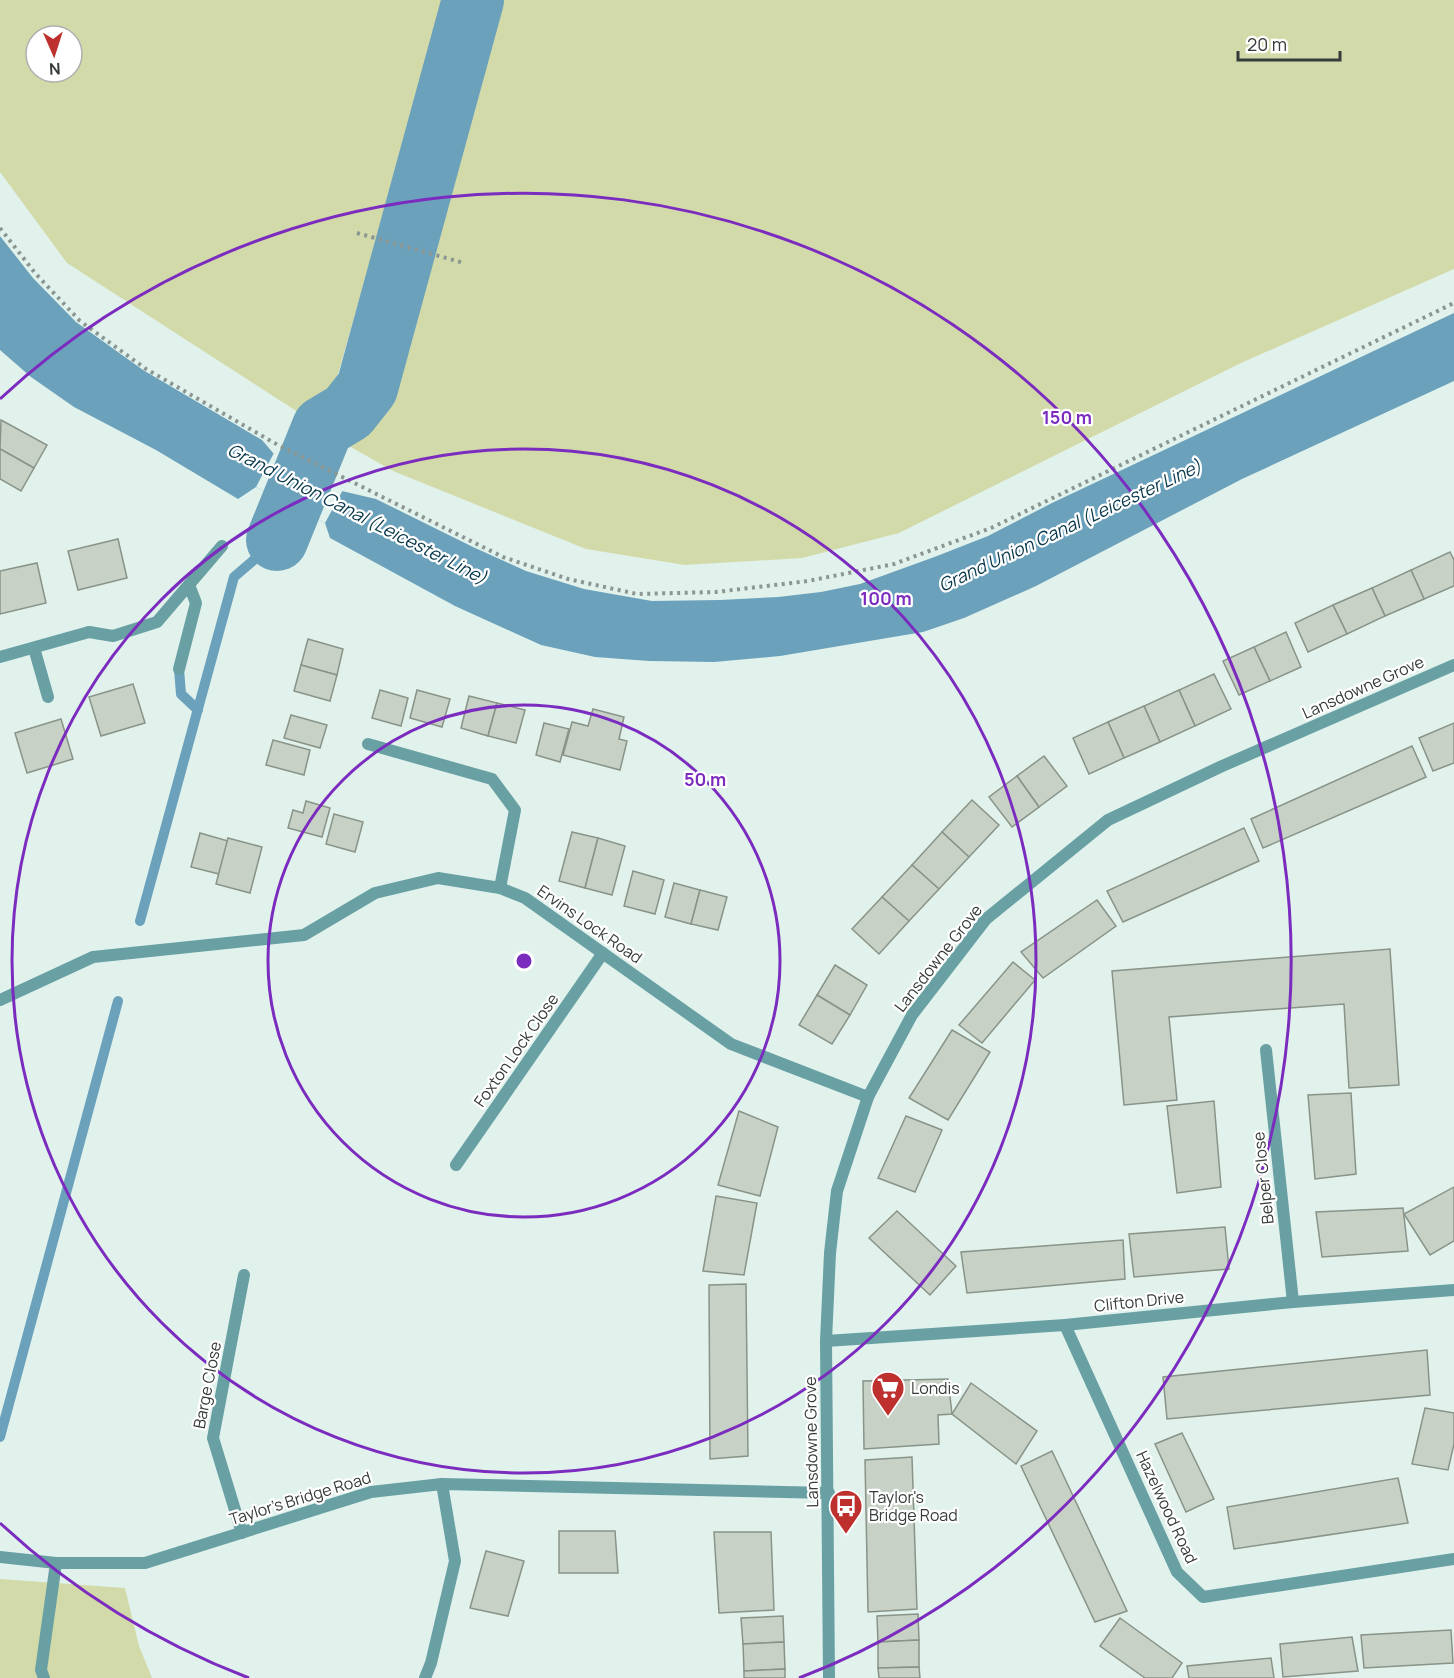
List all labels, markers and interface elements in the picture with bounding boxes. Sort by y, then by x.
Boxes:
north arrow [24,24,84,84]
scale bar [1238,24,1340,62]
text: 20 m [1247,32,1287,56]
text: N [48,58,61,80]
text: 150 m [1042,405,1092,429]
water label: Grand Union Canal (Leicester Line) [224,437,491,589]
water label: Grand Union Canal (Leicester Line) [934,453,1205,597]
text: 100 m [860,586,912,610]
street label: Lansdowne Grove [1299,650,1427,724]
text: 50 m [684,767,726,791]
street label: Ervins Lock Road [533,880,647,968]
street label: Lansdowne Grove [889,900,987,1016]
centre of rings [514,951,534,971]
street label: Foxton Lock Close [469,989,563,1111]
street label: Belper Close [1247,1131,1279,1225]
street label: Clifton Drive [1093,1285,1185,1317]
street label: Barge Close [188,1339,226,1431]
supermarket icon: Londis [870,1370,906,1417]
street label: Lansdowne Grove [799,1376,823,1508]
place label: Londis [911,1377,960,1399]
street label: Hazelwood Road [1131,1447,1203,1567]
street label: Taylor's Bridge Road [227,1466,373,1530]
place label: Taylor's Bridge Road [869,1486,958,1526]
bus stop icon: Taylor's Bridge Road [828,1488,864,1535]

